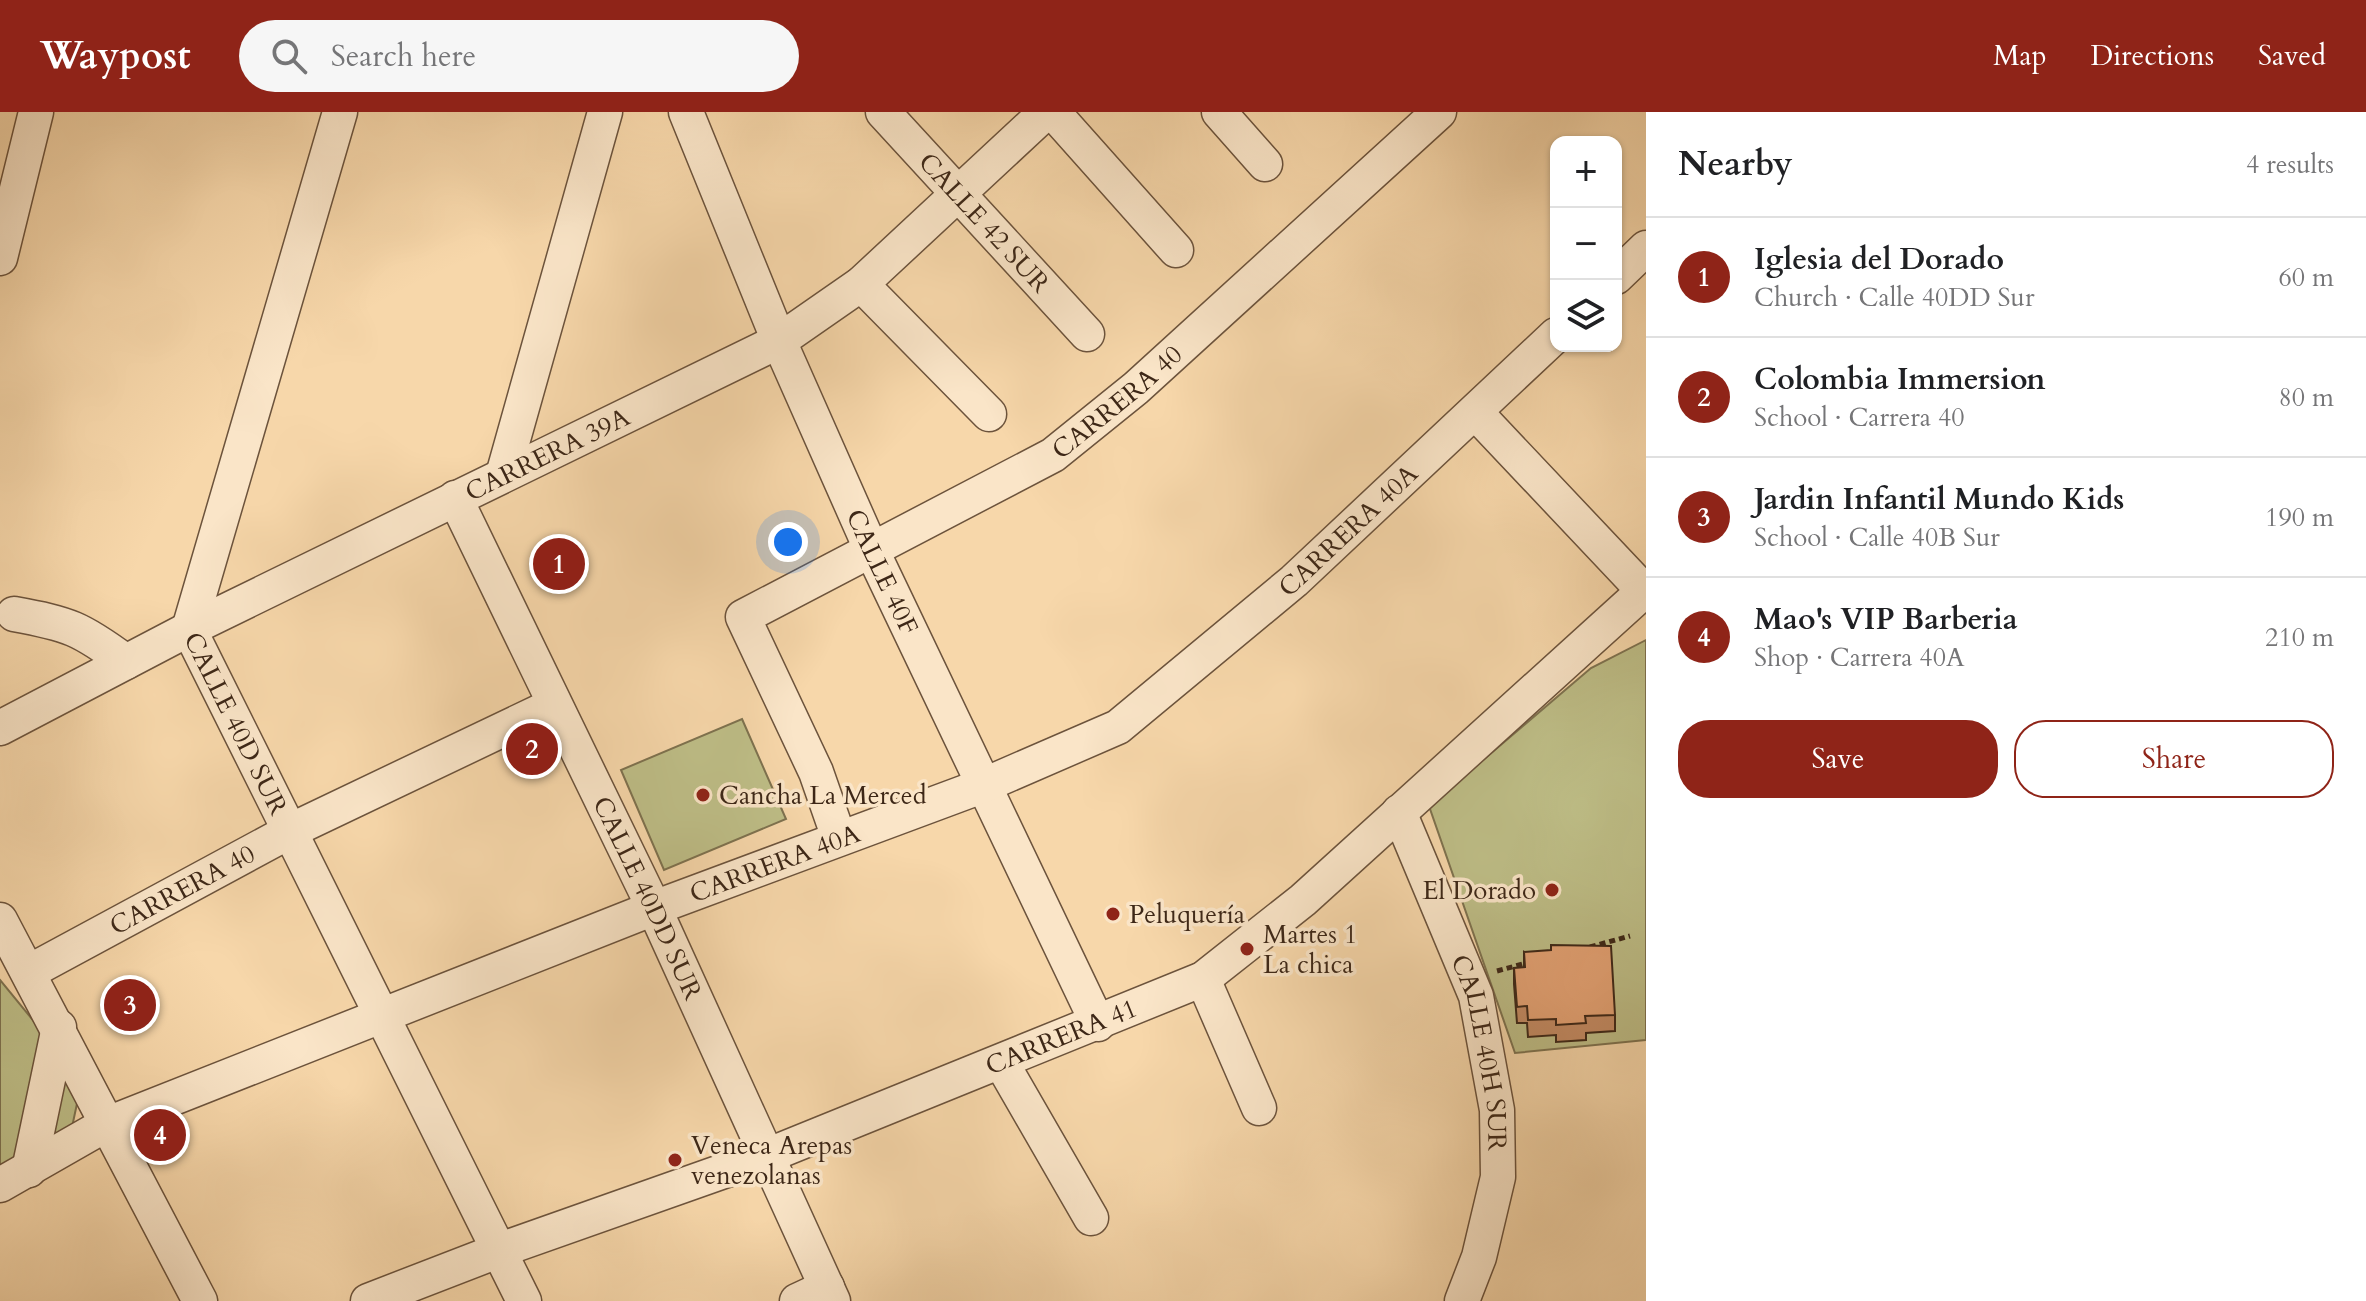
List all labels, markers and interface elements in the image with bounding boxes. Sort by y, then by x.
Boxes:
search box [239,20,799,92]
text: Waypost [40,30,191,82]
icon: search [267,34,311,78]
text: Search here [331,36,476,77]
text: Map [1993,37,2047,75]
text: Directions [2091,37,2214,75]
text: Saved [2258,37,2326,75]
map controls [1550,136,1622,352]
button: + [1550,136,1622,208]
text: Nearby [1678,141,1793,187]
street label: CALLE 42 SUR [911,145,1058,300]
text: 4 results [2246,147,2334,182]
button: − [1550,208,1622,280]
text: Iglesia del Dorado [1754,239,2004,280]
text: 1 [1697,260,1711,295]
text: 60 m [2278,260,2334,295]
button: layers [1550,280,1622,352]
text: Church · Calle 40DD Sur [1754,280,2034,315]
street label: CARRERA 40 [1044,337,1190,467]
text: Colombia Immersion [1754,359,2046,400]
text: 2 [1697,380,1711,415]
text: 80 m [2278,380,2334,415]
street label: CARRERA 39A [459,399,636,510]
text: School · Carrera 40 [1754,400,1965,435]
street label: CARRERA 40A [1271,456,1426,605]
text: Jardin Infantil Mundo Kids [1754,479,2124,520]
text: 3 [1697,500,1711,535]
text: 190 m [2265,500,2334,535]
street label: CALLE 40F [838,504,926,640]
text: School · Calle 40B Sur [1754,520,2000,555]
your location [768,522,808,562]
pin: 1 [533,534,585,594]
text: Mao's VIP Barberia [1754,599,2018,640]
text: 4 [1697,620,1711,655]
text: 210 m [2265,620,2334,655]
street label: CALLE 40D SUR [175,626,296,821]
text: Shop · Carrera 40A [1754,640,1964,675]
pin: 2 [506,719,558,779]
button: Save [1678,720,1998,798]
button: Share [2014,720,2334,798]
place label: Cancha La Merced [719,778,927,813]
marker: Cancha La Merced [694,786,712,804]
street label: CALLE 40DD SUR [584,791,710,1005]
street label: CARRERA 40A [685,816,865,911]
street label: CARRERA 40 [103,836,261,943]
place label: El Dorado [1423,873,1536,908]
marker: El Dorado [1543,881,1561,899]
place label: Peluquería [1129,897,1245,932]
marker: Peluquería [1104,905,1122,923]
place label: Martes 1 La chica [1263,917,1357,982]
marker: Martes 1 La chica [1238,940,1256,958]
street label: CALLE 40H SUR [1443,949,1515,1151]
pin: 3 [104,975,156,1035]
street label: CARRERA 41 [980,991,1142,1083]
pin: 4 [134,1105,186,1165]
place label: Veneca Arepas venezolanas [691,1128,852,1193]
marker: Veneca Arepas venezolanas [666,1151,684,1169]

